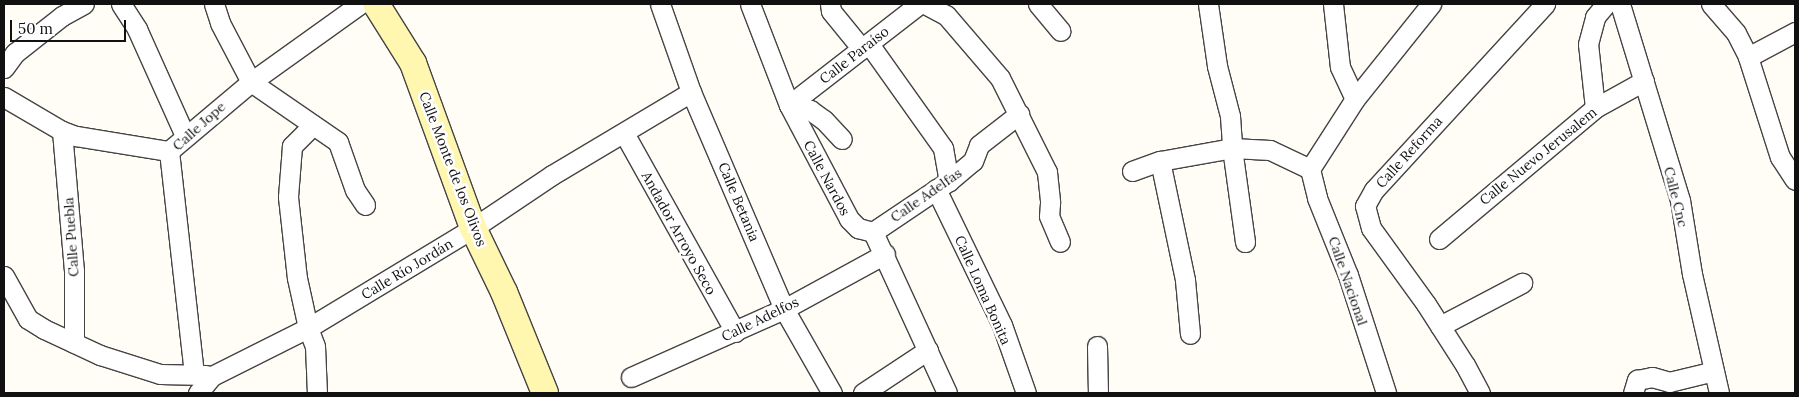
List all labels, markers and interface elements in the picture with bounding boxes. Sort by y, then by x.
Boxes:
scale bar [12,10,129,42]
text: 50 m [18,19,53,38]
street label: Calle Paraíso [816,23,892,87]
street label: Calle Monte de los Olivos [416,89,490,249]
street label: Calle Jope [169,98,229,154]
street label: Calle Nuevo Jerusalem [1476,104,1600,208]
street label: Calle Reforma [1372,113,1446,191]
street label: Calle Nardos [800,138,854,218]
street label: Calle Betania [715,160,763,244]
street label: Calle Adelfas [887,164,965,226]
street label: Calle Cnc [1660,165,1692,229]
street label: Andador Arroyo Seco [638,169,720,297]
street label: Calle Puebla [60,197,82,277]
street label: Calle Loma Bonita [951,233,1015,347]
street label: Calle Nacional [1325,234,1371,328]
street label: Calle Río Jordán [358,235,456,303]
street label: Calle Adelfos [719,293,801,345]

